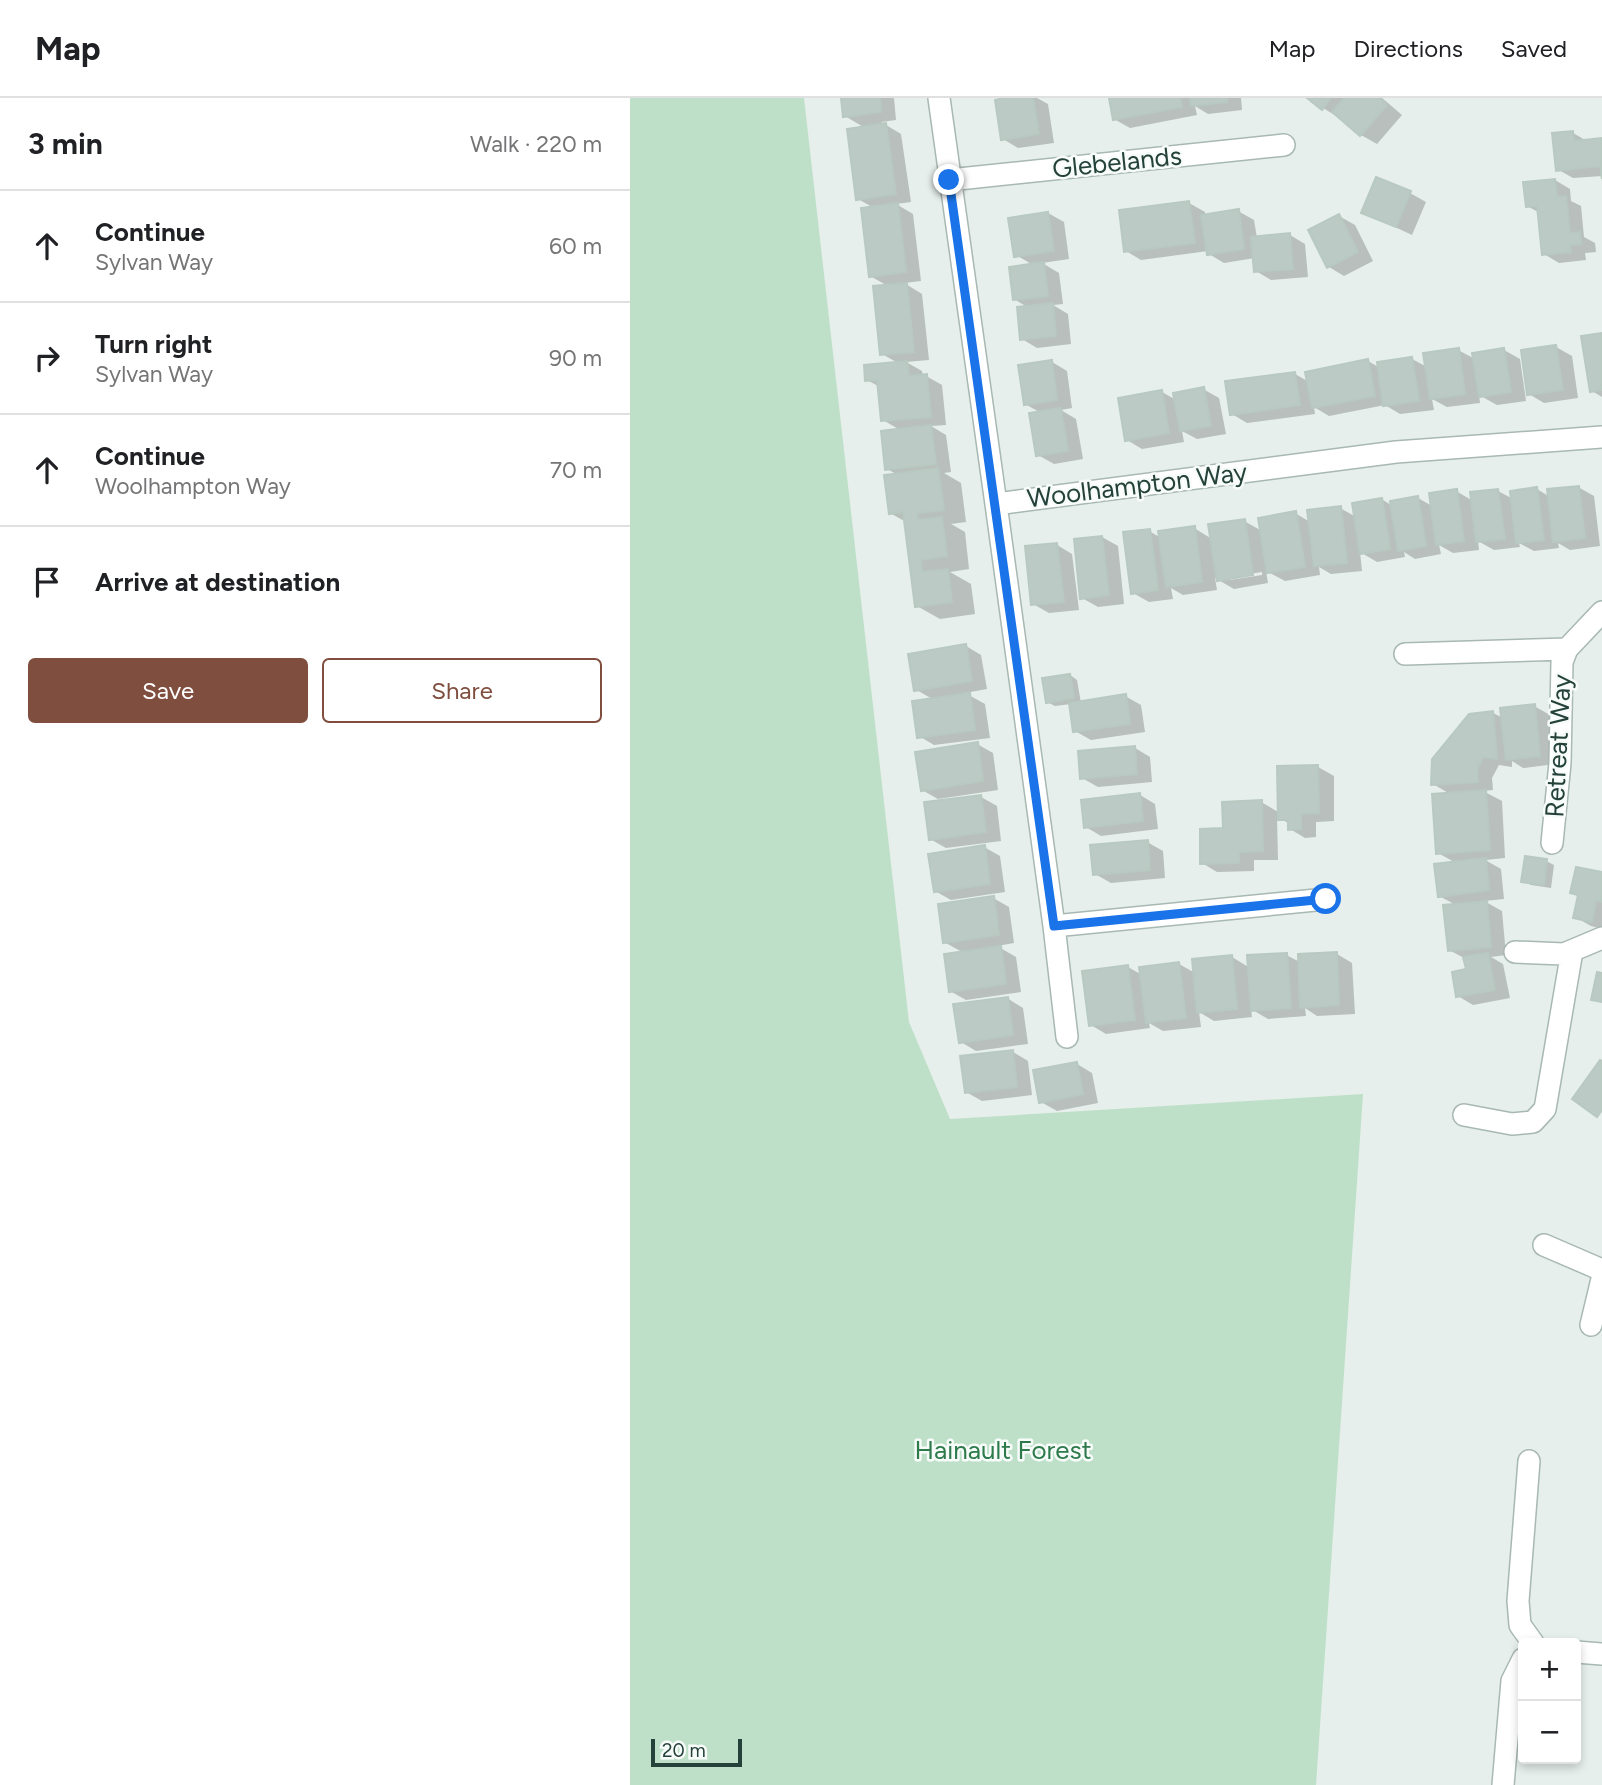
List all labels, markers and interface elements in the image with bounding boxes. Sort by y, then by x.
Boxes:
text: Map [35,29,101,68]
text: Map [1269,34,1315,63]
text: Directions [1353,34,1463,63]
text: Saved [1501,34,1567,63]
text: 3 min [28,125,103,162]
text: Walk · 220 m [470,130,602,158]
street label: Glebelands [1051,139,1183,185]
route end [933,164,964,195]
text: Continue [95,216,205,248]
icon: ahead [28,227,66,265]
text: 60 m [549,232,602,260]
text: Sylvan Way [95,248,213,276]
text: Turn right [95,328,212,360]
icon: right [28,339,66,377]
text: 90 m [549,344,602,372]
text: Sylvan Way [95,360,213,388]
text: Continue [95,440,205,472]
icon: ahead [28,451,66,489]
text: 70 m [550,456,602,484]
street label: Woolhampton Way [1025,456,1249,514]
text: Woolhampton Way [95,472,291,500]
icon: arrive [28,563,66,601]
text: Arrive at destination [95,566,340,598]
button: Save [28,658,308,723]
button: Share [322,658,602,723]
street label: Retreat Way [1538,673,1578,818]
route start [1310,883,1341,914]
park label: Hainault Forest [914,1434,1092,1466]
map controls [1518,1638,1581,1764]
button: + [1518,1638,1581,1701]
button: − [1518,1701,1581,1764]
scale bar [651,1736,742,1768]
text: 20 m [662,1739,706,1762]

